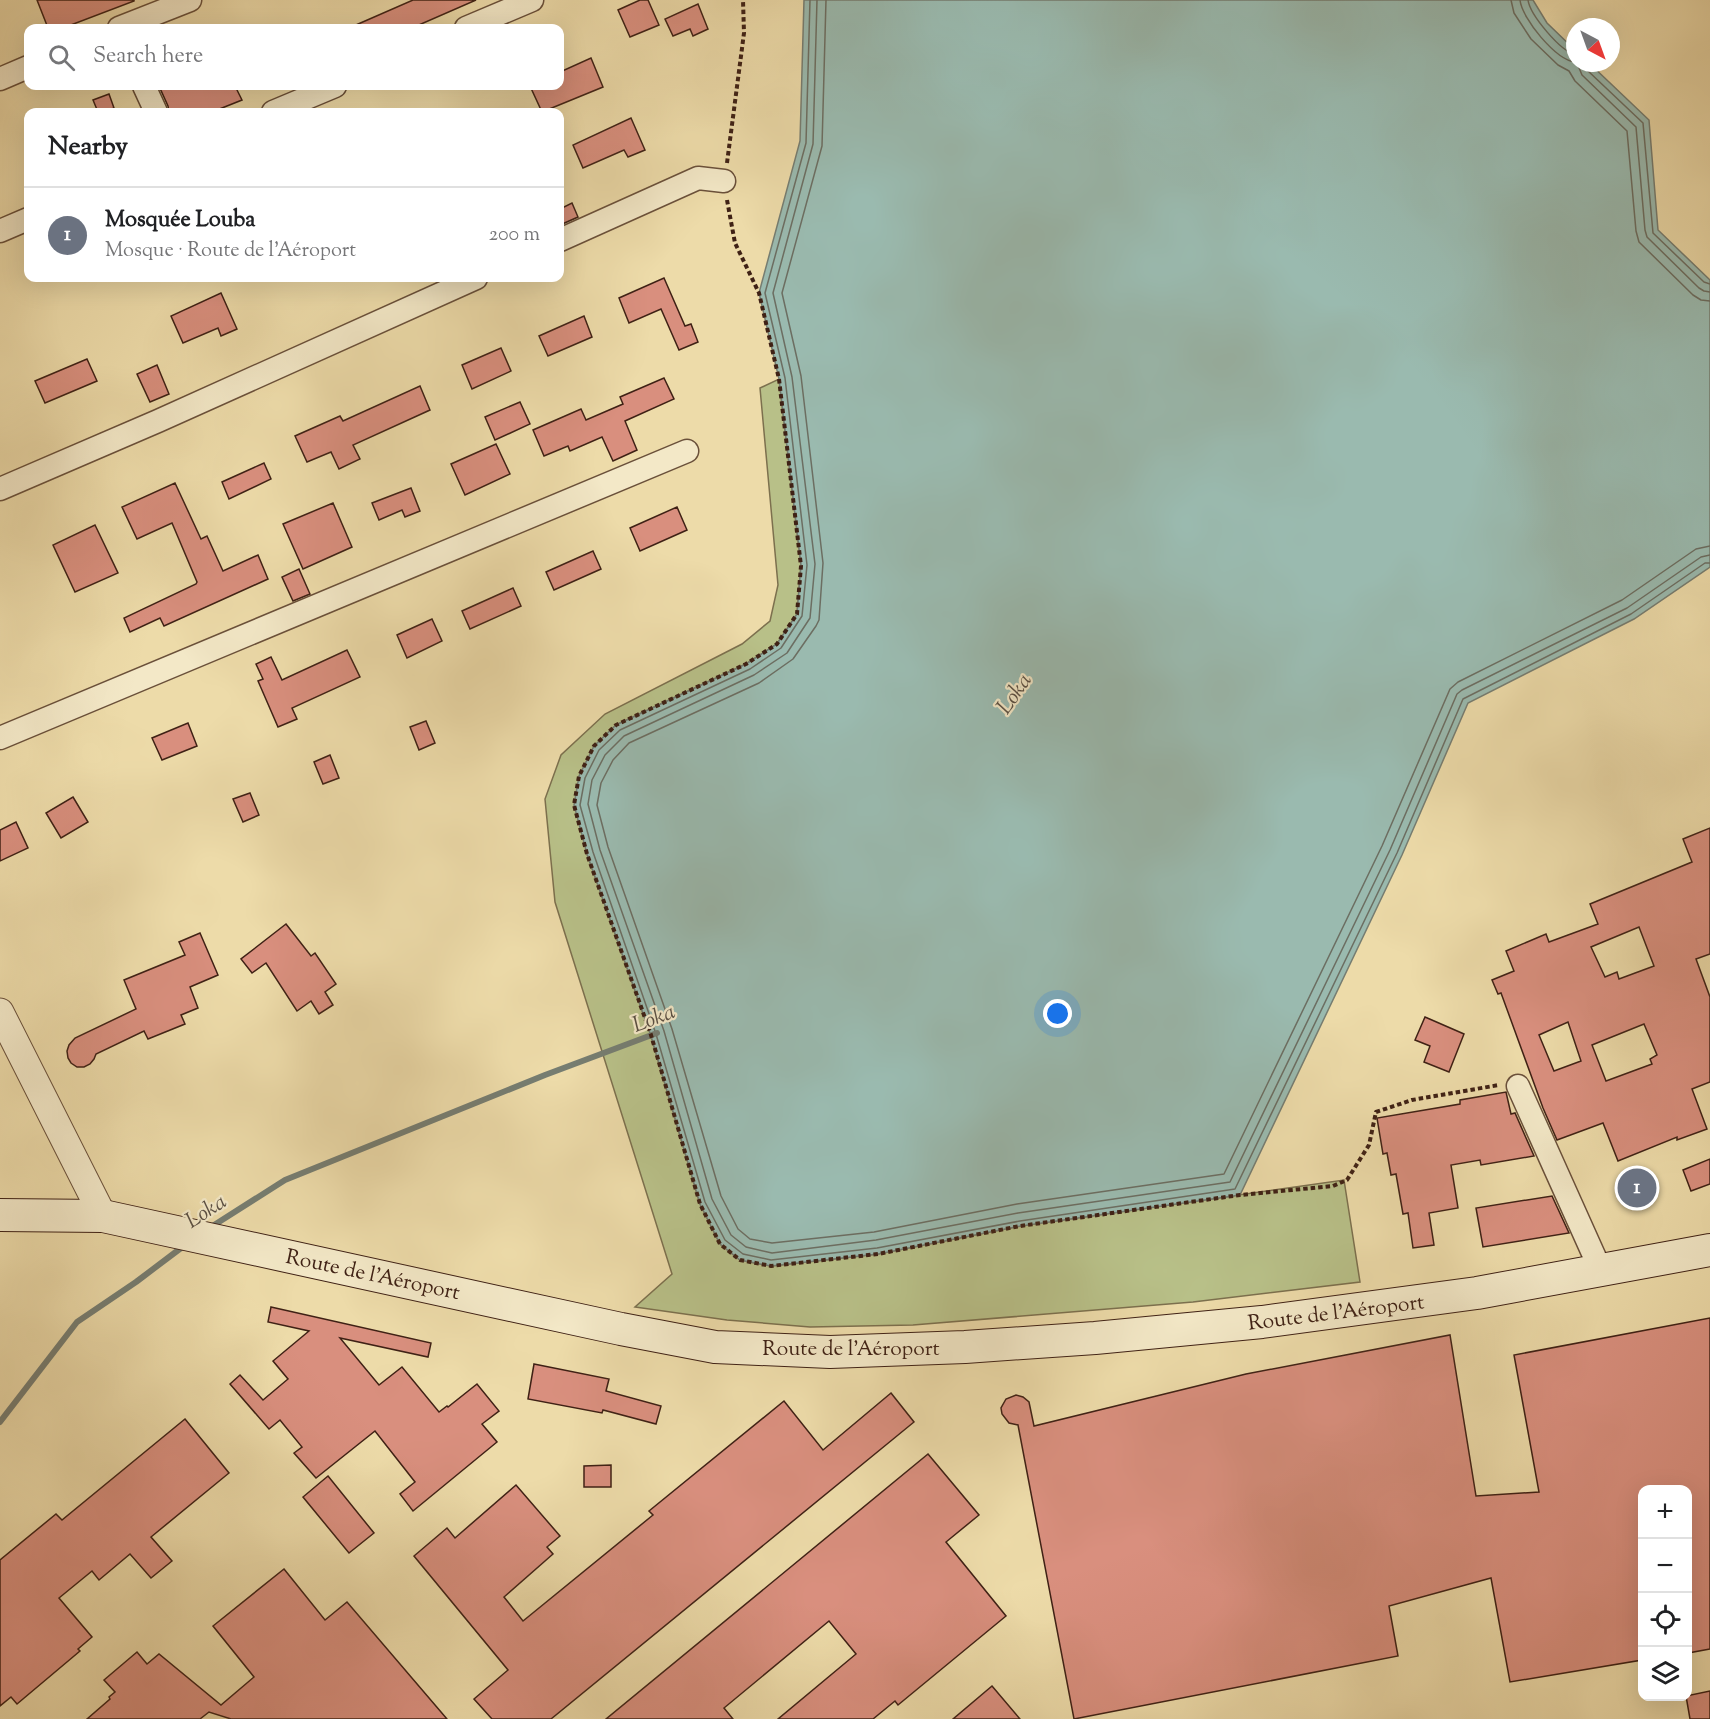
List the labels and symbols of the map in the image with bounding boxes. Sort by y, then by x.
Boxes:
north arrow [1566,18,1620,72]
water label: Loka [990,668,1041,722]
water label: Loka [628,997,680,1043]
your location [1043,999,1072,1028]
pin: 1 [1618,1166,1656,1210]
water label: Loka [180,1187,234,1238]
street label: Route de l'Aéroport [283,1243,462,1309]
street label: Route de l'Aéroport [1246,1288,1426,1340]
street label: Route de l'Aéroport [762,1335,940,1365]

